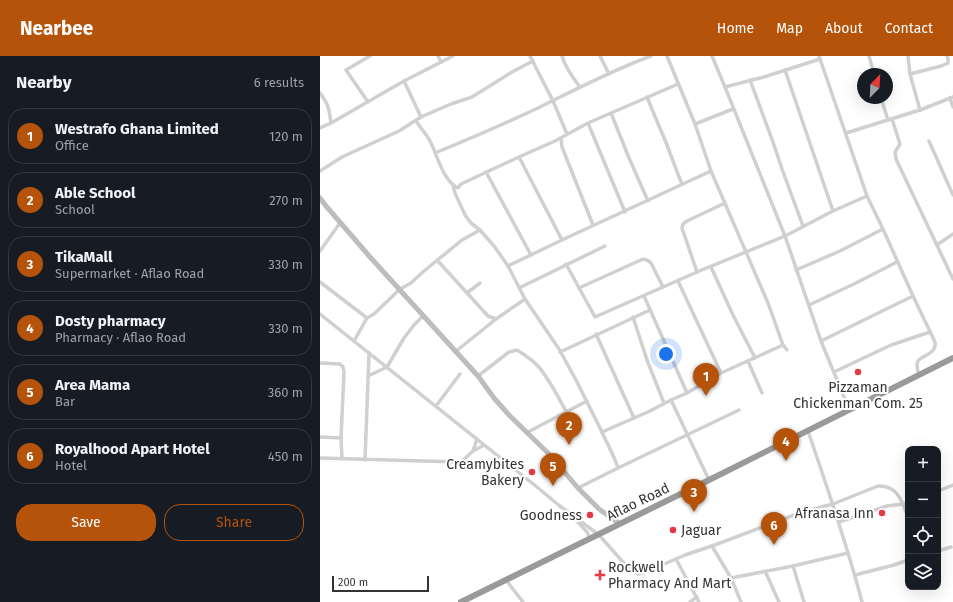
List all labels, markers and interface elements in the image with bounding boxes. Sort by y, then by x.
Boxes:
text: Nearbee [20,17,93,40]
text: Home [717,20,754,37]
text: Map [776,20,803,37]
text: About [825,20,863,37]
text: Contact [885,20,933,37]
north arrow [857,68,893,104]
text: Nearby [16,72,71,93]
text: 6 results [254,75,304,90]
text: Westrafo Ghana Limited [55,120,219,138]
text: 1 [27,129,33,144]
text: 120 m [269,129,303,144]
text: Office [55,138,89,153]
text: Able School [55,184,135,202]
text: 2 [27,193,33,208]
text: 270 m [269,193,303,208]
text: School [55,202,95,217]
text: TikaMall [55,248,112,266]
text: 3 [27,257,33,272]
text: 330 m [268,257,303,272]
text: Supermarket · Aflao Road [55,266,204,281]
text: Dosty pharmacy [55,312,166,330]
text: 4 [26,321,34,336]
text: 330 m [268,321,303,336]
text: Pharmacy · Aflao Road [55,330,186,345]
your location [656,344,676,364]
pin: 1 [693,363,719,396]
marker: Pizzaman Chickenman Com. 25 [853,367,863,377]
text: Area Mama [55,376,130,394]
place label: Pizzaman Chickenman Com. 25 [793,379,923,412]
text: 5 [27,385,33,400]
text: 360 m [268,385,303,400]
text: Bar [55,394,75,409]
pin: 2 [556,412,582,445]
pin: 4 [773,428,799,461]
text: Royalhood Apart Hotel [55,440,210,458]
map controls [905,446,941,590]
button: + [905,446,941,482]
text: 6 [26,449,34,464]
text: 450 m [268,449,303,464]
pin: 5 [540,453,566,486]
place label: Creamybites Bakery [446,456,524,489]
text: Hotel [55,458,87,473]
marker: Creamybites Bakery [527,467,537,477]
street label: Aflao Road [604,479,672,525]
pin: 3 [681,479,707,512]
button: − [905,482,941,518]
button: Save [16,504,156,541]
button: Share [164,504,304,541]
place label: Afranasa Inn [795,505,874,522]
place label: Goodness [520,507,582,524]
marker: Afranasa Inn [877,508,887,518]
marker: Goodness [585,510,595,520]
pin: 6 [761,512,787,545]
button: locate [905,518,941,554]
place label: Jaguar [681,522,722,539]
marker: Jaguar [668,525,678,535]
button: layers [905,554,941,590]
place label: Rockwell Pharmacy And Mart [608,559,732,592]
marker: Rockwell Pharmacy And Mart [595,570,605,580]
scale bar [332,574,429,593]
text: 200 m [338,576,368,589]

